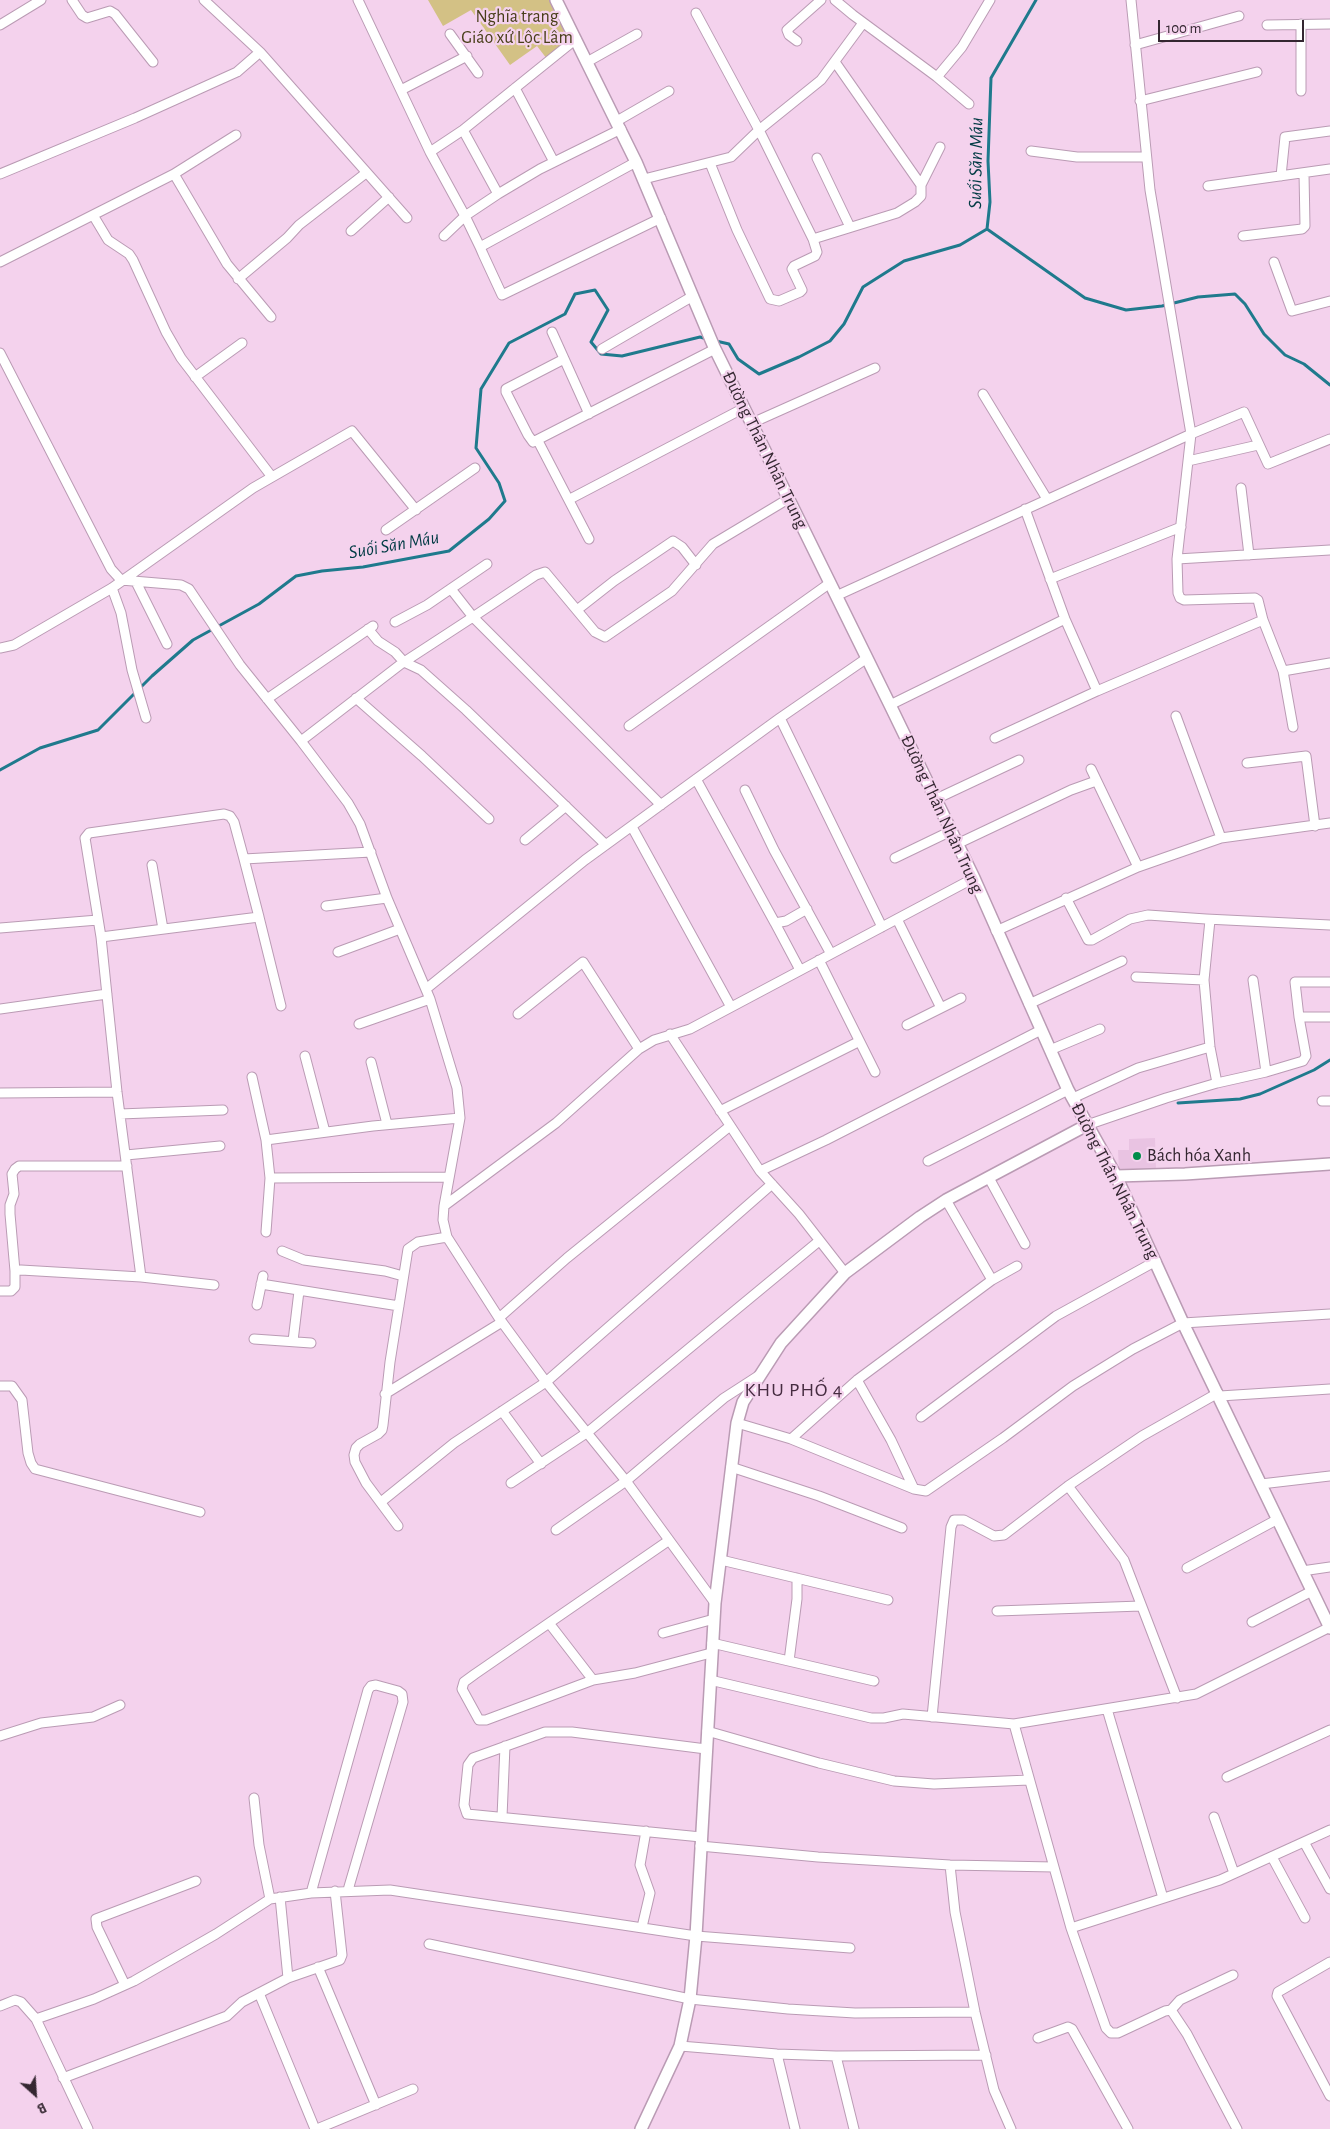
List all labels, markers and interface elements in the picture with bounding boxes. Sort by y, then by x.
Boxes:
park label: Nghĩa trang Giáo xứ Lộc Lâm [461,6,573,48]
scale bar [1160,10,1306,42]
text: 100 m [1166,21,1201,36]
water label: Suối Săn Máu [964,117,988,209]
street label: Đường Thân Nhân Trung [717,368,813,532]
water label: Suối Săn Máu [347,526,441,564]
street label: Đường Thân Nhân Trung [896,731,988,897]
street label: Đường Thân Nhân Trung [1066,1099,1164,1263]
place label: Bách hóa Xanh [1147,1145,1251,1167]
marker: Bách hóa Xanh [1131,1150,1143,1162]
district label: KHU PHỐ 4 [743,1378,845,1402]
north arrow [10,2069,60,2119]
text: B [35,2099,48,2116]

